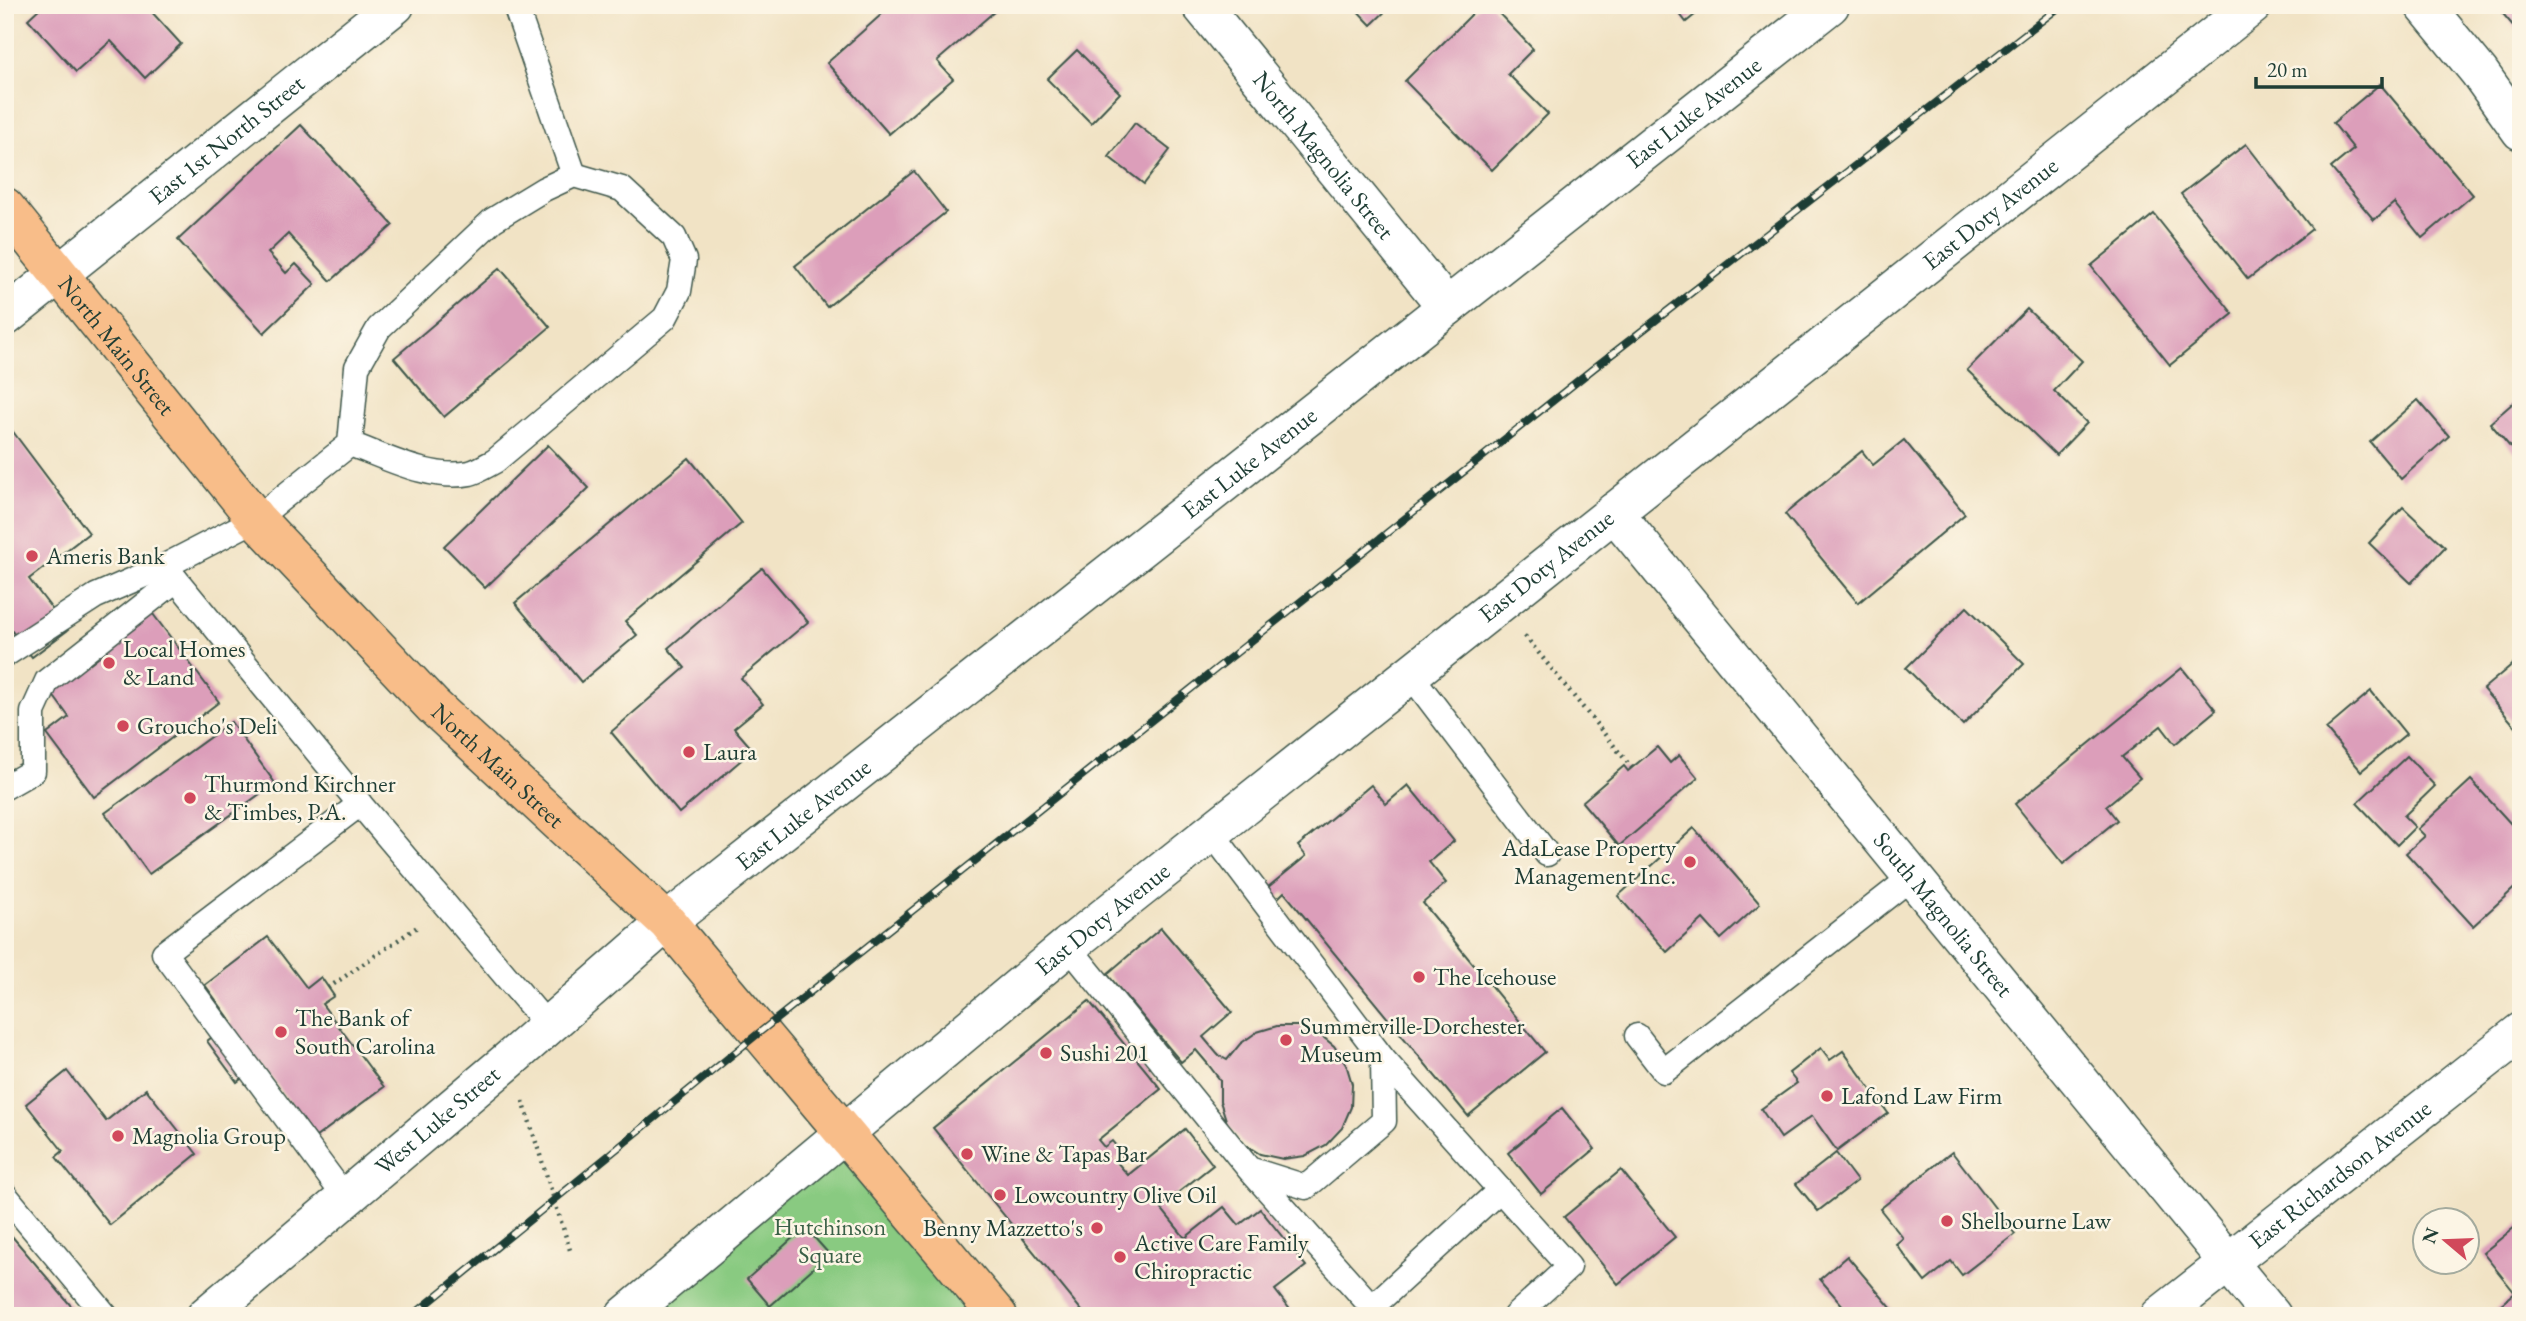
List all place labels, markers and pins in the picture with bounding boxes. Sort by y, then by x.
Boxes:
place label: Ameris Bank [45,540,165,571]
marker: Ameris Bank [24,548,40,564]
place label: Local Homes & Land [123,633,246,692]
marker: Local Homes & Land [101,655,117,671]
place label: Groucho's Deli [137,710,278,741]
marker: Groucho's Deli [115,718,131,734]
place label: Laura [703,736,757,767]
marker: Laura [681,744,697,760]
place label: Thurmond Kirchner & Timbes, P.A. [204,768,396,827]
marker: Thurmond Kirchner & Timbes, P.A. [182,790,198,806]
place label: AdaLease Property Management Inc. [1501,832,1676,891]
marker: AdaLease Property Management Inc. [1682,854,1698,870]
place label: The Icehouse [1433,961,1556,992]
marker: The Icehouse [1411,969,1427,985]
place label: The Bank of South Carolina [295,1002,436,1061]
place label: Summerville-Dorchester Museum [1300,1010,1525,1069]
marker: The Bank of South Carolina [273,1024,289,1040]
marker: Summerville-Dorchester Museum [1278,1032,1294,1048]
place label: Sushi 201 [1060,1037,1149,1068]
marker: Sushi 201 [1038,1045,1054,1061]
place label: Lafond Law Firm [1841,1080,2003,1111]
marker: Lafond Law Firm [1819,1088,1835,1104]
place label: Magnolia Group [132,1120,286,1151]
marker: Magnolia Group [110,1128,126,1144]
place label: Wine & Tapas Bar [981,1138,1147,1169]
marker: Wine & Tapas Bar [959,1146,975,1162]
place label: Lowcountry Olive Oil [1014,1179,1217,1210]
marker: Lowcountry Olive Oil [992,1187,1008,1203]
place label: Shelbourne Law [1961,1205,2111,1236]
place label: Benny Mazzetto's [923,1212,1083,1243]
marker: Shelbourne Law [1939,1213,1955,1229]
marker: Benny Mazzetto's [1089,1220,1105,1236]
place label: Active Care Family Chiropractic [1133,1227,1309,1286]
marker: Active Care Family Chiropractic [1112,1249,1128,1265]

